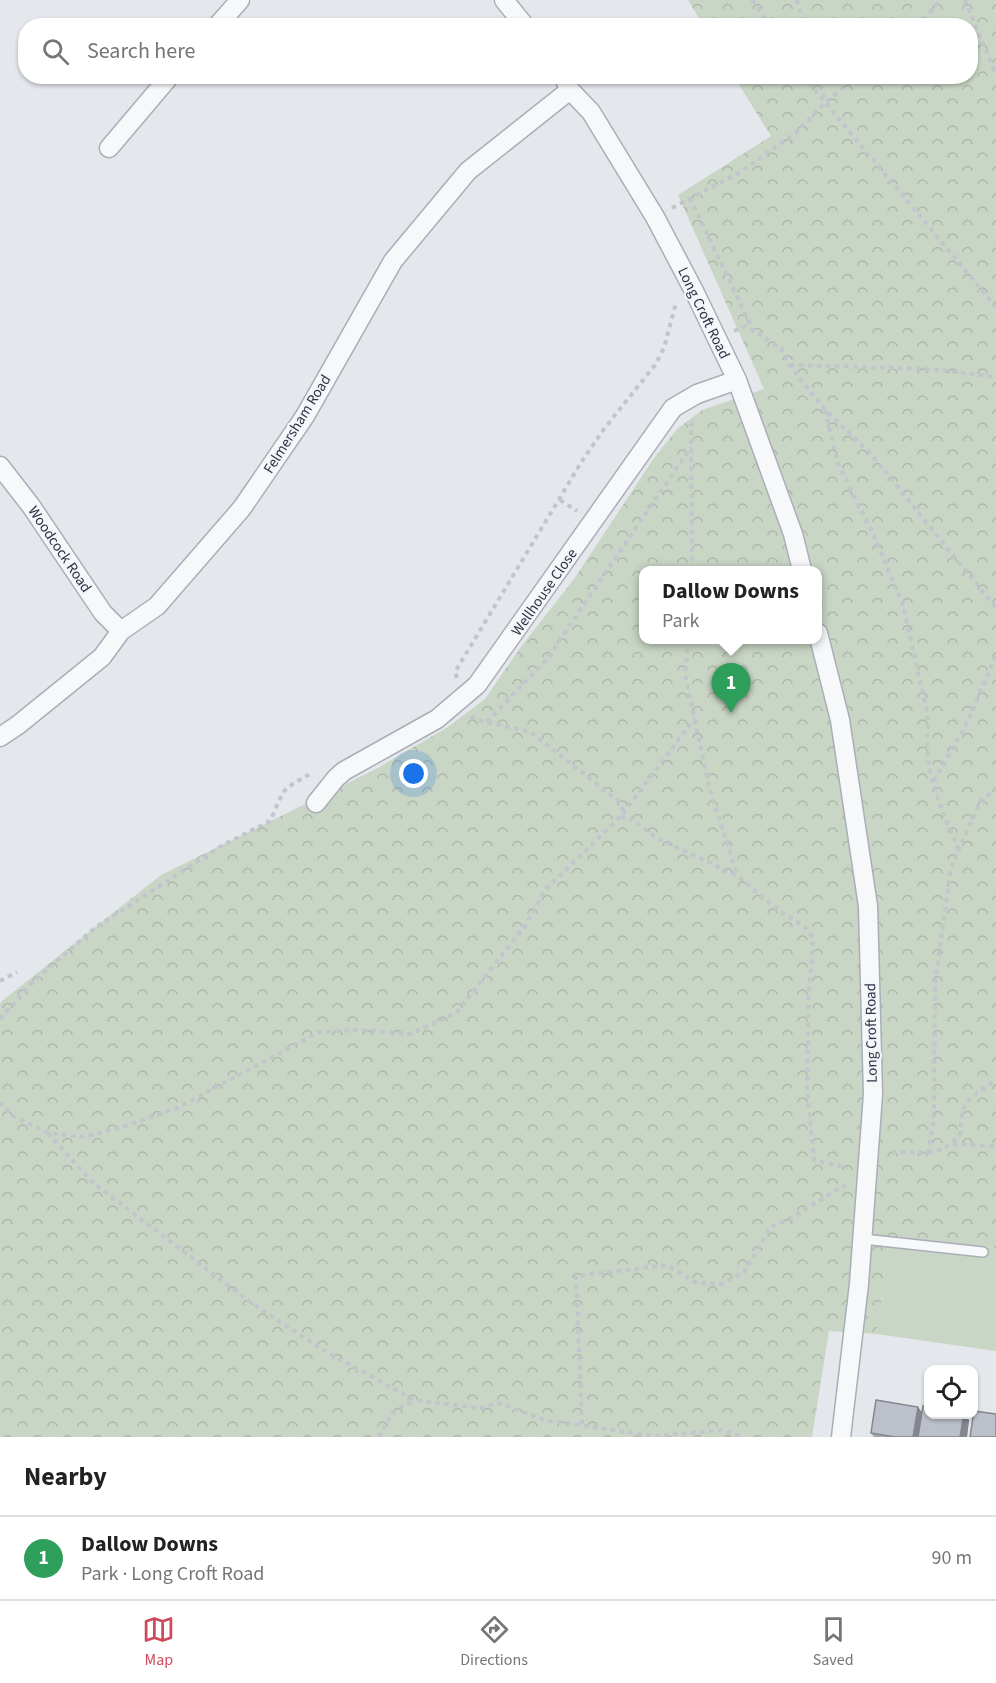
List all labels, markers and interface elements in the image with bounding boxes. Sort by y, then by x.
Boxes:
search box [18,18,978,84]
icon: search [39,35,72,68]
text: Search here [87,35,195,67]
street label: Long Croft Road [672,264,735,363]
street label: Felmersham Road [259,371,336,478]
street label: Woodcock Road [23,502,96,597]
street label: Wellhouse Close [506,544,582,640]
popup [639,566,822,644]
text: Dallow Downs [662,575,799,607]
text: Park [662,607,699,635]
pin: 1 [712,664,750,713]
your location [399,759,428,788]
street label: Long Croft Road [860,983,883,1083]
map controls [924,1365,978,1419]
button: locate [924,1365,978,1419]
text: Nearby [24,1458,107,1495]
text: Dallow Downs [81,1528,218,1560]
text: 1 [38,1544,49,1572]
text: 90 m [932,1544,972,1572]
text: Park · Long Croft Road [81,1560,264,1588]
tab: Map [142,1613,175,1671]
tab: Directions [460,1613,528,1671]
tab: Saved [813,1613,854,1671]

